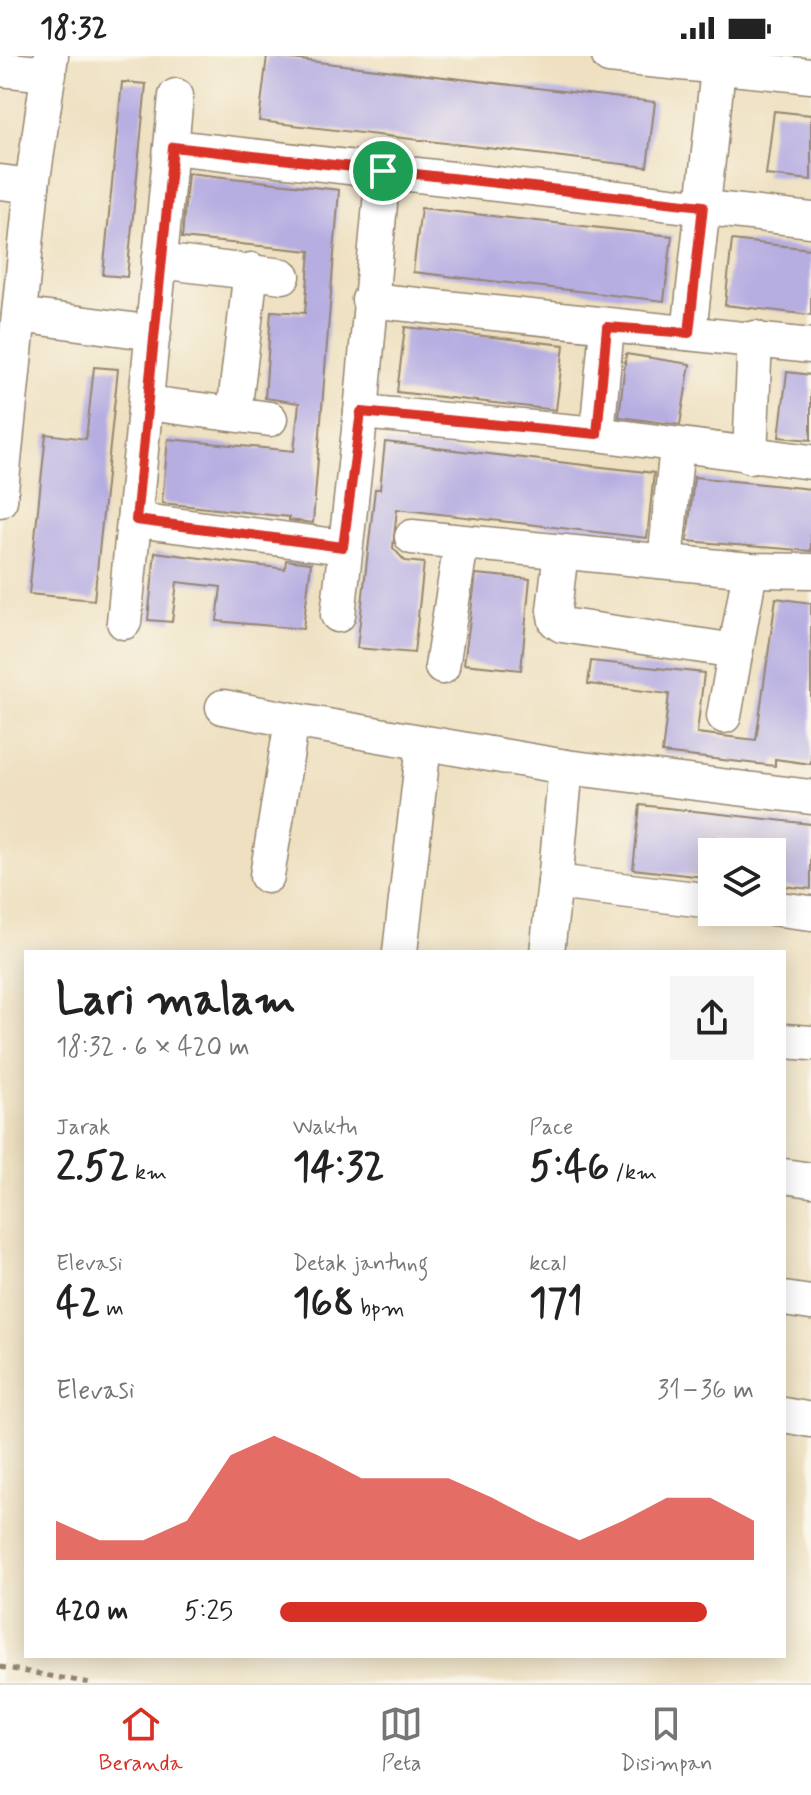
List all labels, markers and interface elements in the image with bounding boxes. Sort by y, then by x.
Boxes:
text: 18:32 [40,9,107,48]
pin [349,137,417,205]
icon: arrive [361,149,405,193]
map controls [698,838,786,926]
button: layers [698,838,786,926]
text: Lari malam [56,972,296,1030]
button: share [670,976,754,1060]
text: 18:32 · 6 × 420 m [56,1031,250,1065]
text: Jarak [56,1114,110,1142]
text: Waktu [293,1114,358,1142]
text: Pace [529,1114,573,1142]
text: 2.52 [56,1142,129,1194]
text: 14:32 [293,1142,385,1194]
text: 5:46 [529,1142,609,1194]
text: km [129,1159,167,1187]
text: /km [609,1159,657,1187]
text: Elevasi [56,1250,122,1278]
text: Detak jantung [293,1250,428,1278]
text: kcal [529,1250,566,1278]
text: 42 [56,1278,100,1330]
text: 168 [293,1278,354,1330]
text: 171 [529,1278,583,1330]
text: m [100,1295,124,1323]
text: bpm [354,1295,405,1323]
text: Elevasi [56,1374,135,1408]
text: 31–36 m [657,1374,754,1408]
text: 420 m [56,1595,128,1629]
text: 5:25 [184,1595,233,1629]
tab: Beranda [98,1702,183,1778]
tab: Peta [379,1702,423,1778]
tab: Disimpan [620,1702,713,1778]

